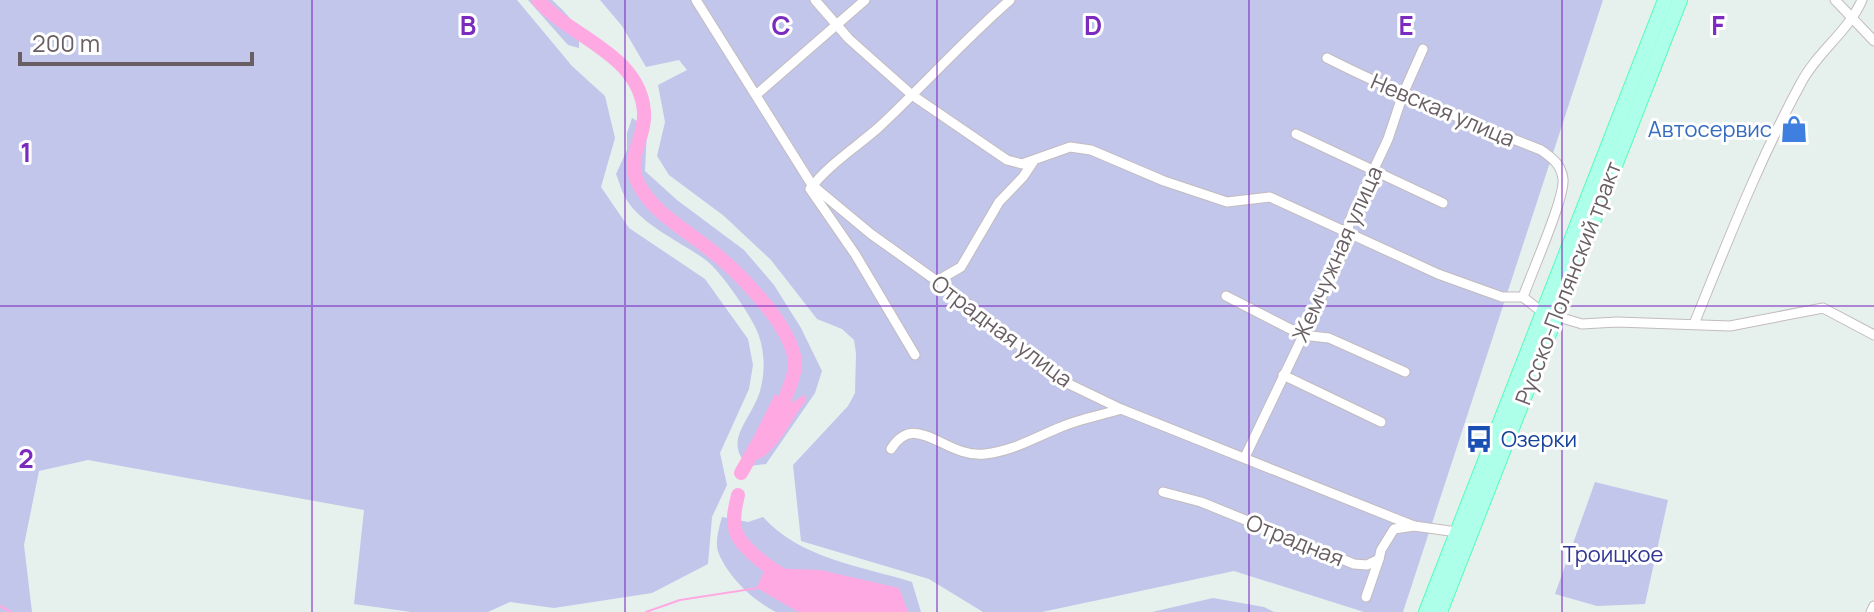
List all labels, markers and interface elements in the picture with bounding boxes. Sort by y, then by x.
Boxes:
text: B [460,7,476,43]
text: C [771,7,791,43]
text: D [1084,7,1102,43]
text: E [1398,7,1414,43]
text: F [1711,7,1725,43]
scale bar [20,16,252,66]
text: 200 m [32,26,100,59]
street label: Невская улица [1366,66,1520,154]
place label: Автосервис [1648,114,1772,144]
shop icon: Автосервис [1779,114,1809,144]
text: 1 [20,134,32,170]
street label: Русско-Полянский тракт [1508,157,1628,409]
street label: Жемчужная улица [1285,161,1389,347]
street label: Отрадная улица [925,268,1079,394]
bus stop icon: Озерки [1464,424,1494,454]
place label: Озерки [1501,424,1577,454]
text: 2 [18,440,34,476]
street label: Отрадная [1242,507,1348,573]
park label: Троицкое [1563,539,1664,569]

